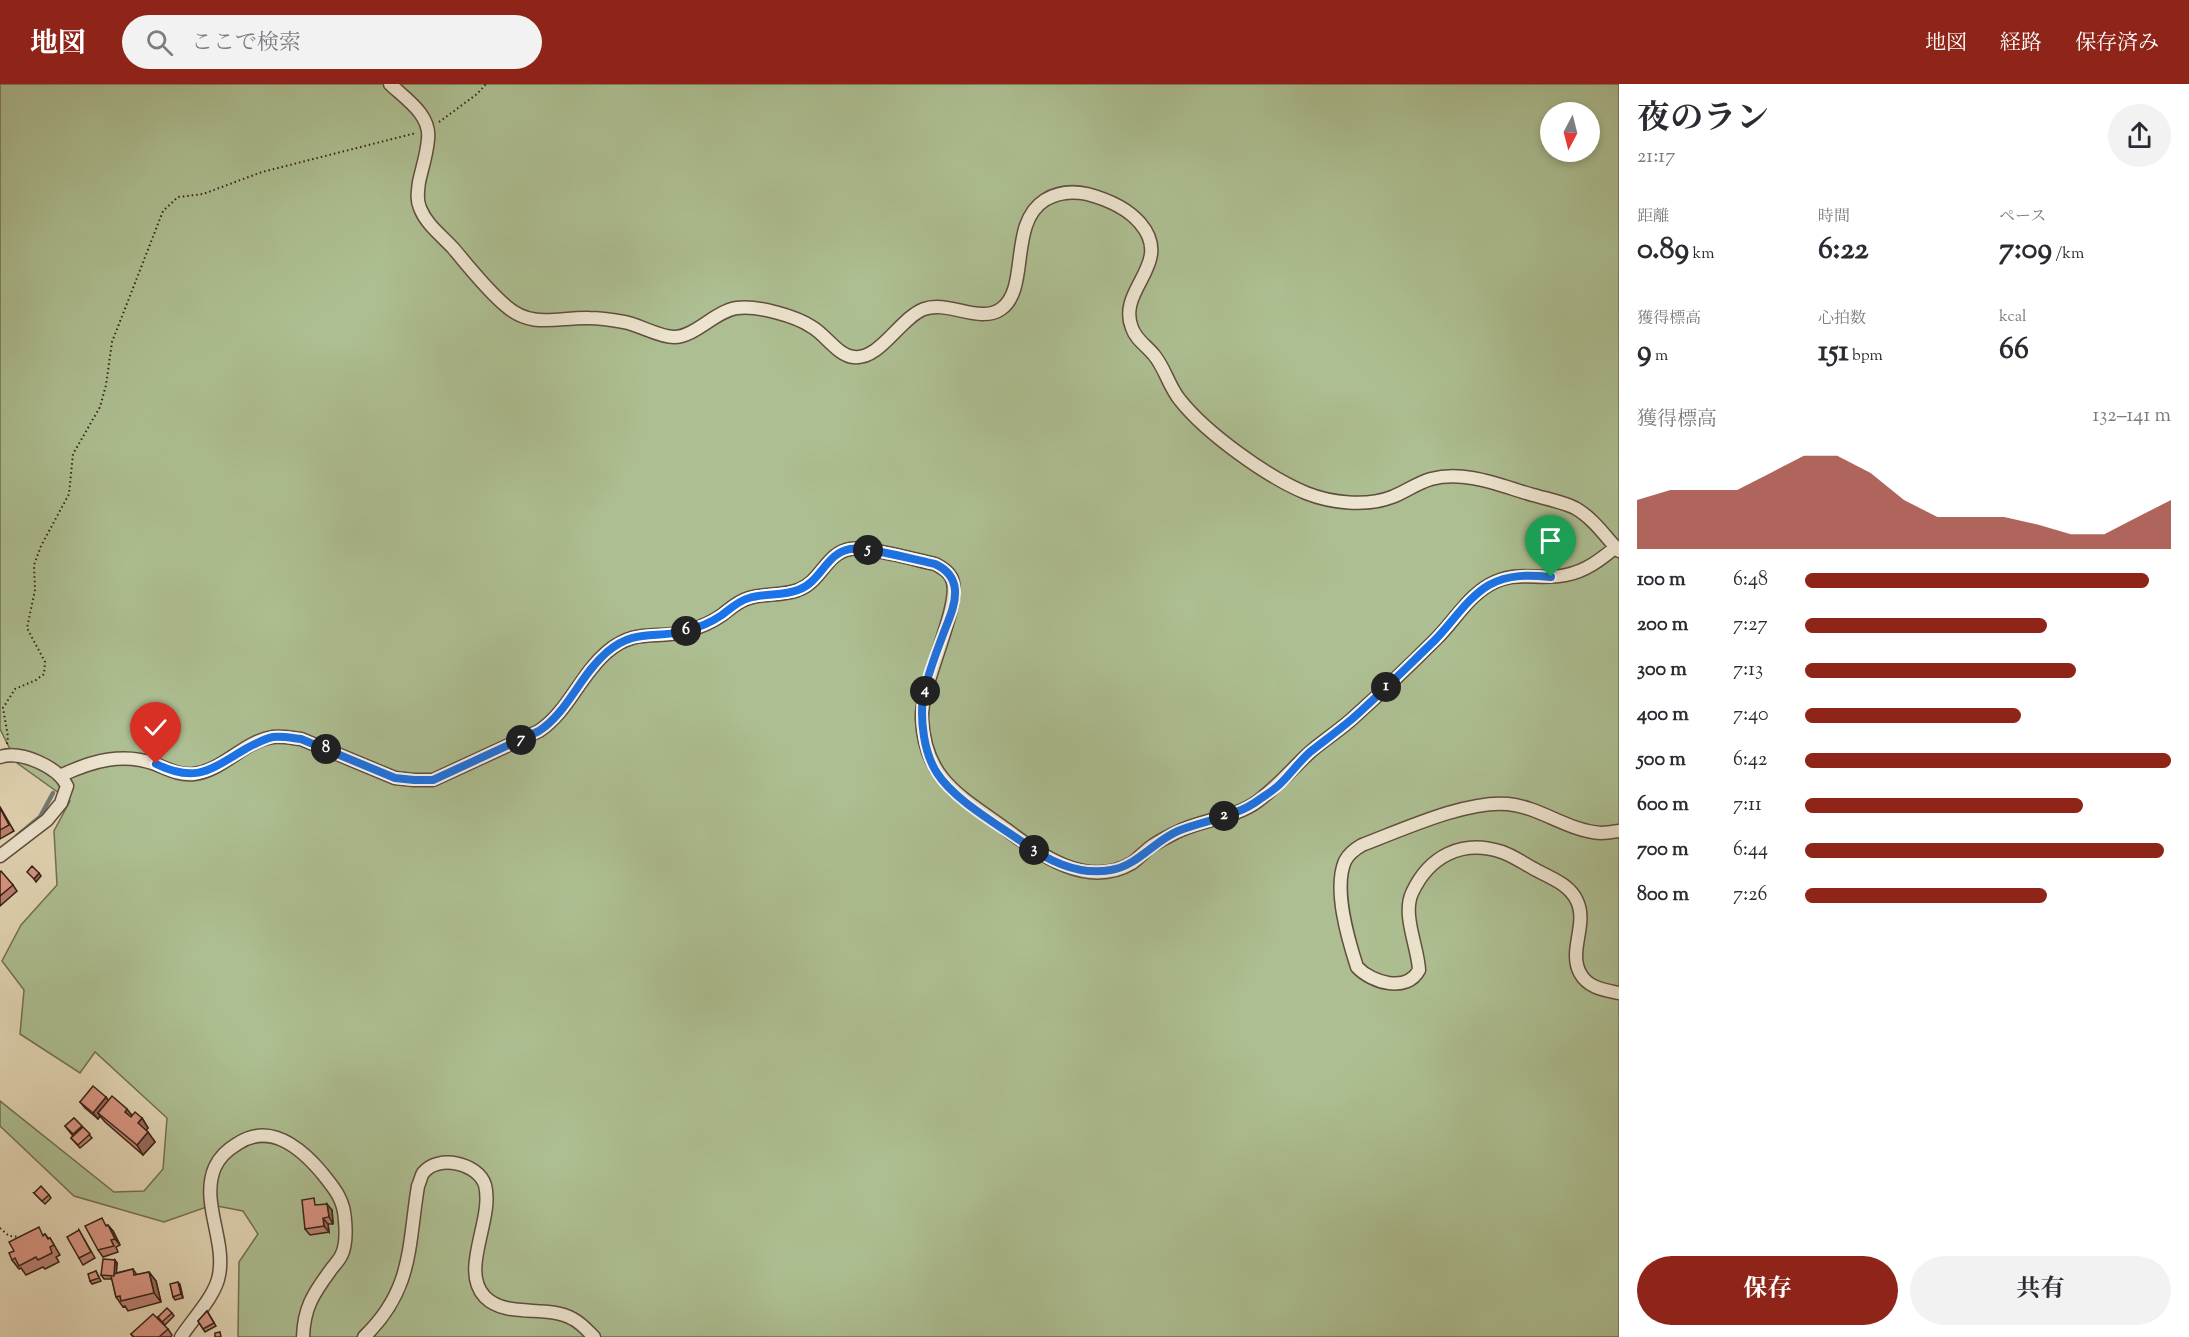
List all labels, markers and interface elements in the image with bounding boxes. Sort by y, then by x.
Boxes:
search box [122,15,542,69]
text: 地図 [30,25,86,65]
icon: search [143,26,176,59]
text: ここで検索 [191,28,301,60]
text: 地図 [1925,29,1967,59]
text: 経路 [2000,29,2042,59]
text: 保存済み [2075,29,2159,59]
text: 夜のラン [1637,96,1769,144]
north arrow [1540,102,1600,162]
map controls [1540,102,1600,162]
button: share [2108,104,2171,167]
text: 21:17 [1637,143,1675,172]
text: 距離 [1637,206,1669,229]
text: 時間 [1818,206,1850,229]
text: ペース [1999,206,2046,229]
text: 0.89 [1637,229,1689,272]
text: 6:22 [1818,229,1869,272]
text: 7:09 [1999,229,2052,272]
text: km [1689,243,1715,266]
text: /km [2052,243,2084,266]
text: kcal [1999,306,2027,329]
text: 獲得標高 [1637,308,1701,331]
text: 心拍数 [1818,308,1866,331]
text: 66 [1999,329,2029,372]
text: 9 [1637,331,1652,374]
text: 151 [1818,331,1849,374]
text: m [1652,345,1668,368]
text: bpm [1849,345,1883,368]
text: 132–141 m [2092,402,2171,431]
text: 獲得標高 [1637,406,1717,435]
pin [1525,515,1576,577]
icon: arrive [1534,524,1567,557]
pin: 5 [853,535,883,565]
text: 5 [865,538,871,561]
text: 100 m [1637,566,1686,595]
text: 6:48 [1733,566,1768,595]
text: 200 m [1637,611,1688,640]
text: 7:27 [1733,611,1768,640]
pin: 6 [671,616,701,646]
text: 6 [682,619,690,642]
text: 300 m [1637,656,1687,685]
text: 7:13 [1733,656,1763,685]
pin: 1 [1371,672,1401,702]
text: 1 [1383,675,1389,698]
pin: 4 [910,676,940,706]
text: 4 [921,679,929,702]
text: 400 m [1637,701,1689,730]
text: 7:40 [1733,701,1769,730]
pin [130,702,181,764]
icon: check [139,711,172,744]
pin: 7 [506,725,536,755]
text: 7 [517,728,525,751]
pin: 8 [311,734,341,764]
text: 8 [322,737,330,760]
text: 500 m [1637,746,1686,775]
text: 6:42 [1733,746,1767,775]
text: 600 m [1637,791,1689,820]
text: 7:11 [1733,791,1762,820]
pin: 2 [1209,801,1239,831]
text: 2 [1220,804,1228,827]
pin: 3 [1019,835,1049,865]
text: 700 m [1637,836,1689,865]
text: 6:44 [1733,836,1768,865]
text: 3 [1031,838,1037,861]
text: 800 m [1637,881,1689,910]
text: 7:26 [1733,881,1768,910]
button: 保存 [1637,1256,1898,1325]
button: 共有 [1910,1256,2171,1325]

